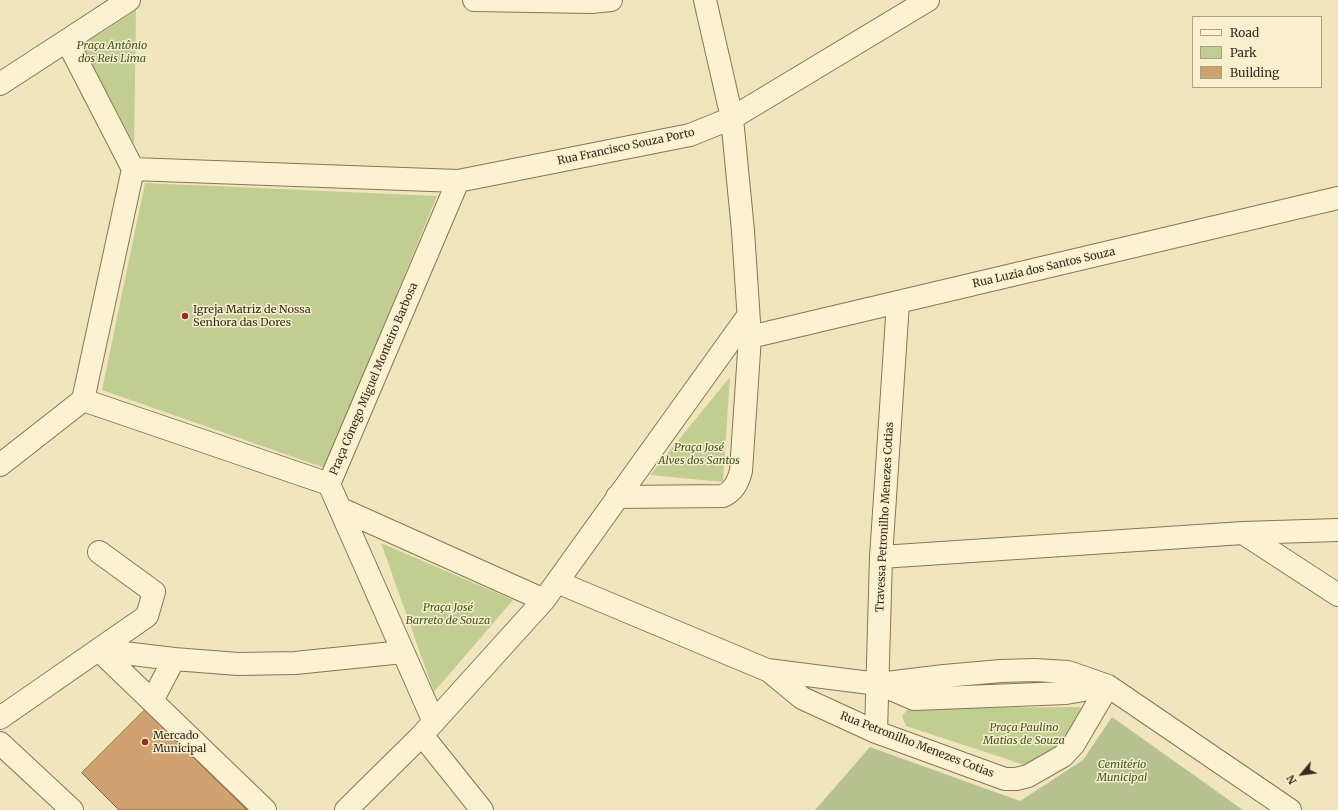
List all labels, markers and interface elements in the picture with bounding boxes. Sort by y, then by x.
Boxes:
legend [1192,16,1322,88]
text: Road [1230,25,1259,40]
park label: Praça Antônio dos Reis Lima [77,39,147,65]
text: Park [1230,45,1257,60]
text: Building [1230,65,1279,80]
street label: Rua Francisco Souza Porto [556,126,696,168]
street label: Rua Luzia dos Santos Souza [971,245,1117,291]
street label: Praça Cônego Miguel Monteiro Barbosa [327,281,421,477]
place label: Igreja Matriz de Nossa Senhora das Dores [193,303,311,329]
marker: Igreja Matriz de Nossa Senhora das Dores [180,311,190,321]
street label: Travessa Petronilho Menezes Cotias [873,422,897,612]
park label: Praça José Alves dos Santos [658,441,740,467]
park label: Praça José Barreto de Souza [406,601,490,627]
street label: Rua Petronilho Menezes Cotias [838,710,996,780]
park label: Praça Paulino Matias de Souza [983,721,1065,747]
place label: Mercado Municipal [153,729,206,755]
marker: Mercado Municipal [140,737,150,747]
north arrow [1282,754,1322,794]
park label: Cemitério Municipal [1097,758,1147,784]
text: N [1283,773,1300,787]

